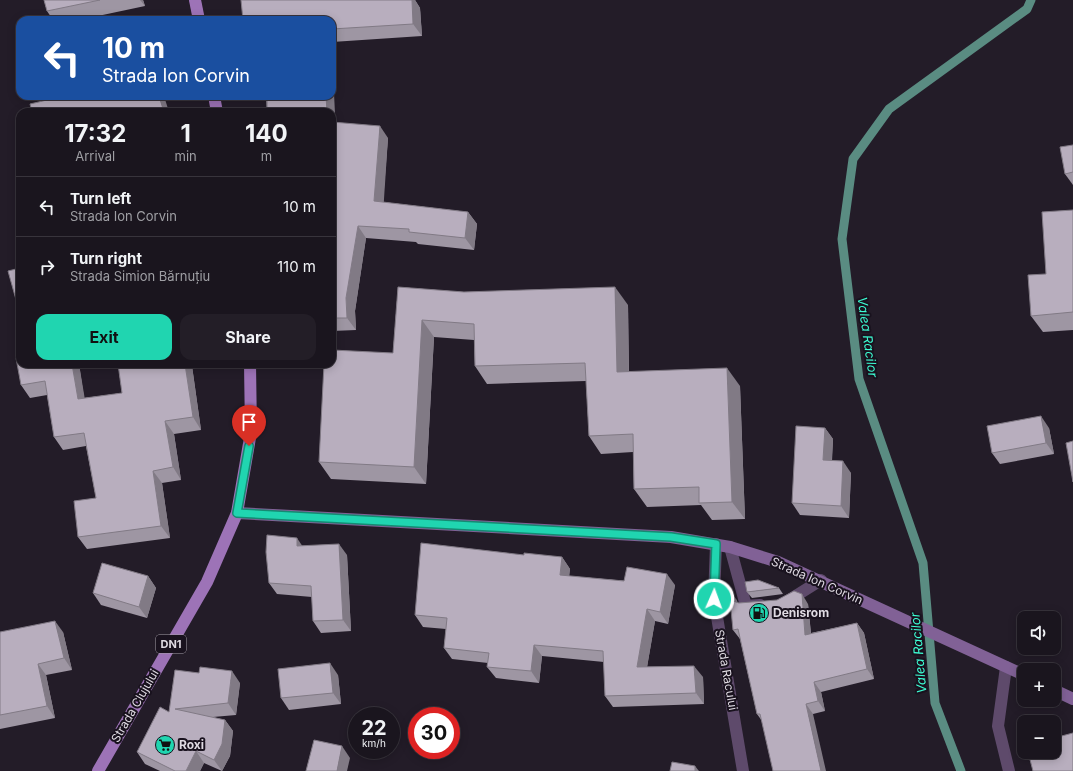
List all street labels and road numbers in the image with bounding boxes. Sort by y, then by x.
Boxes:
street label: Strada Ion Corvin [769,554,865,607]
street label: Strada Racului [712,628,741,711]
road number: DN1 [156,635,186,653]
street label: Strada Clujului [108,666,162,745]

